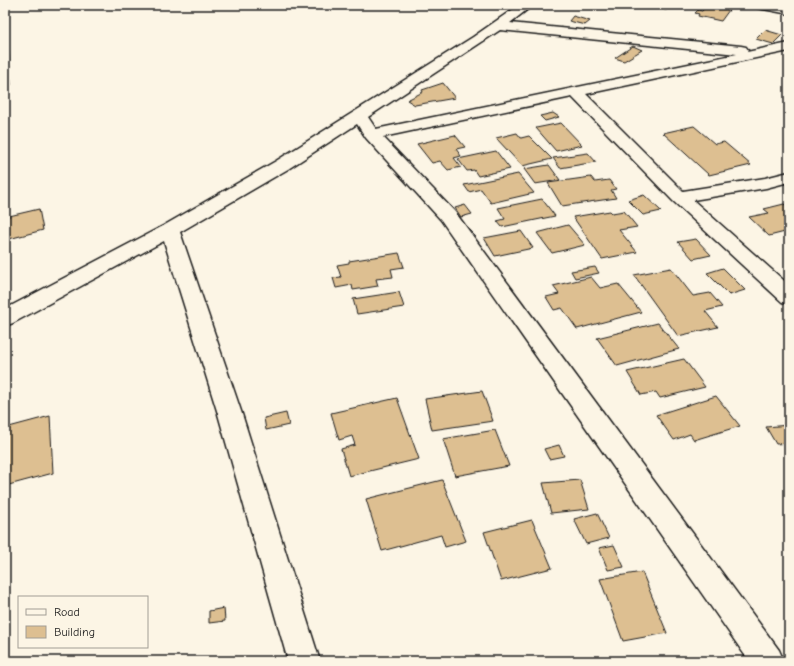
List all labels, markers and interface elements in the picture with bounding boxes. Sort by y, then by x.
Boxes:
legend [18,596,148,648]
text: Road [54,605,80,619]
text: Building [54,625,95,639]

